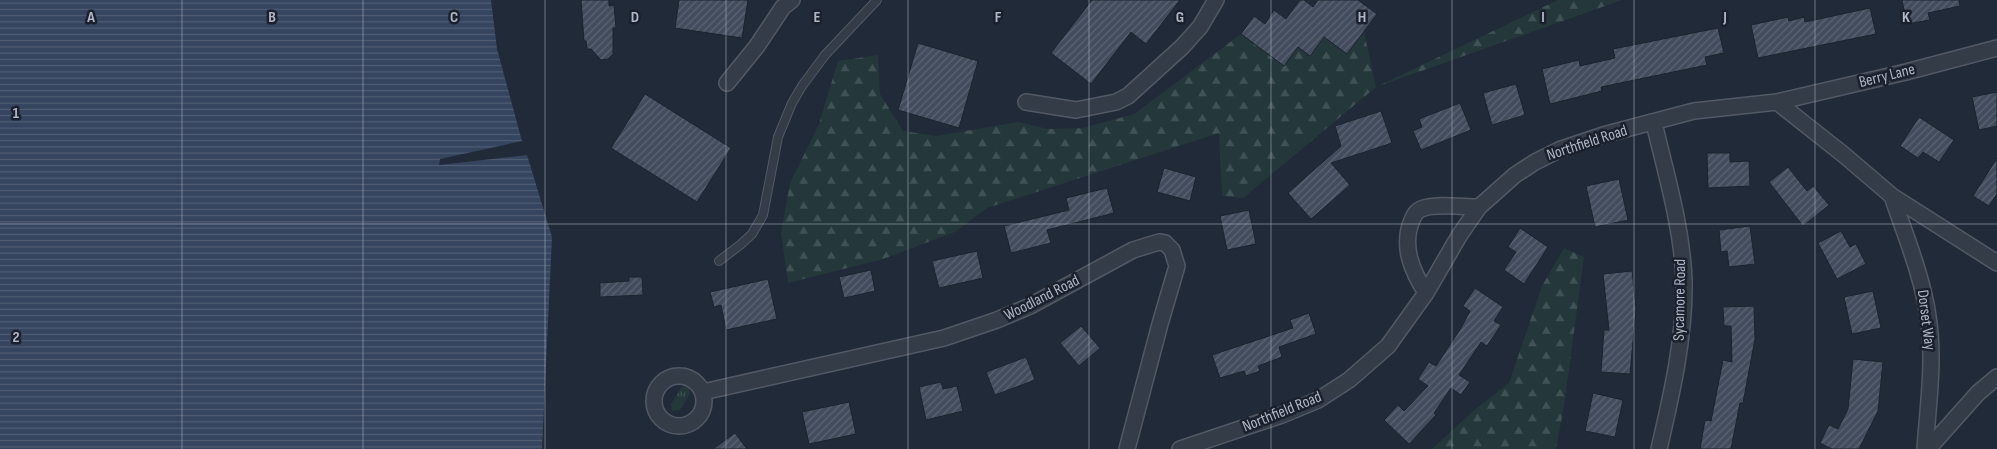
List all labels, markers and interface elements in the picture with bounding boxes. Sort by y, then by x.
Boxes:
text: A [86,8,95,27]
text: B [268,8,276,27]
text: C [450,8,458,27]
text: D [631,8,639,27]
text: E [814,8,821,27]
text: F [995,8,1002,27]
text: G [1176,8,1184,27]
text: H [1358,8,1366,27]
text: I [1541,8,1545,27]
text: J [1722,8,1727,27]
text: K [1902,8,1910,27]
street label: Berry Lane [1857,60,1917,92]
text: 1 [13,104,20,123]
street label: Northfield Road [1544,121,1630,165]
street label: Sycamore Road [1670,259,1690,341]
street label: Woodland Road [1001,271,1083,325]
street label: Dorset Way [1913,289,1939,351]
text: 2 [12,328,20,347]
street label: Northfield Road [1240,388,1324,436]

